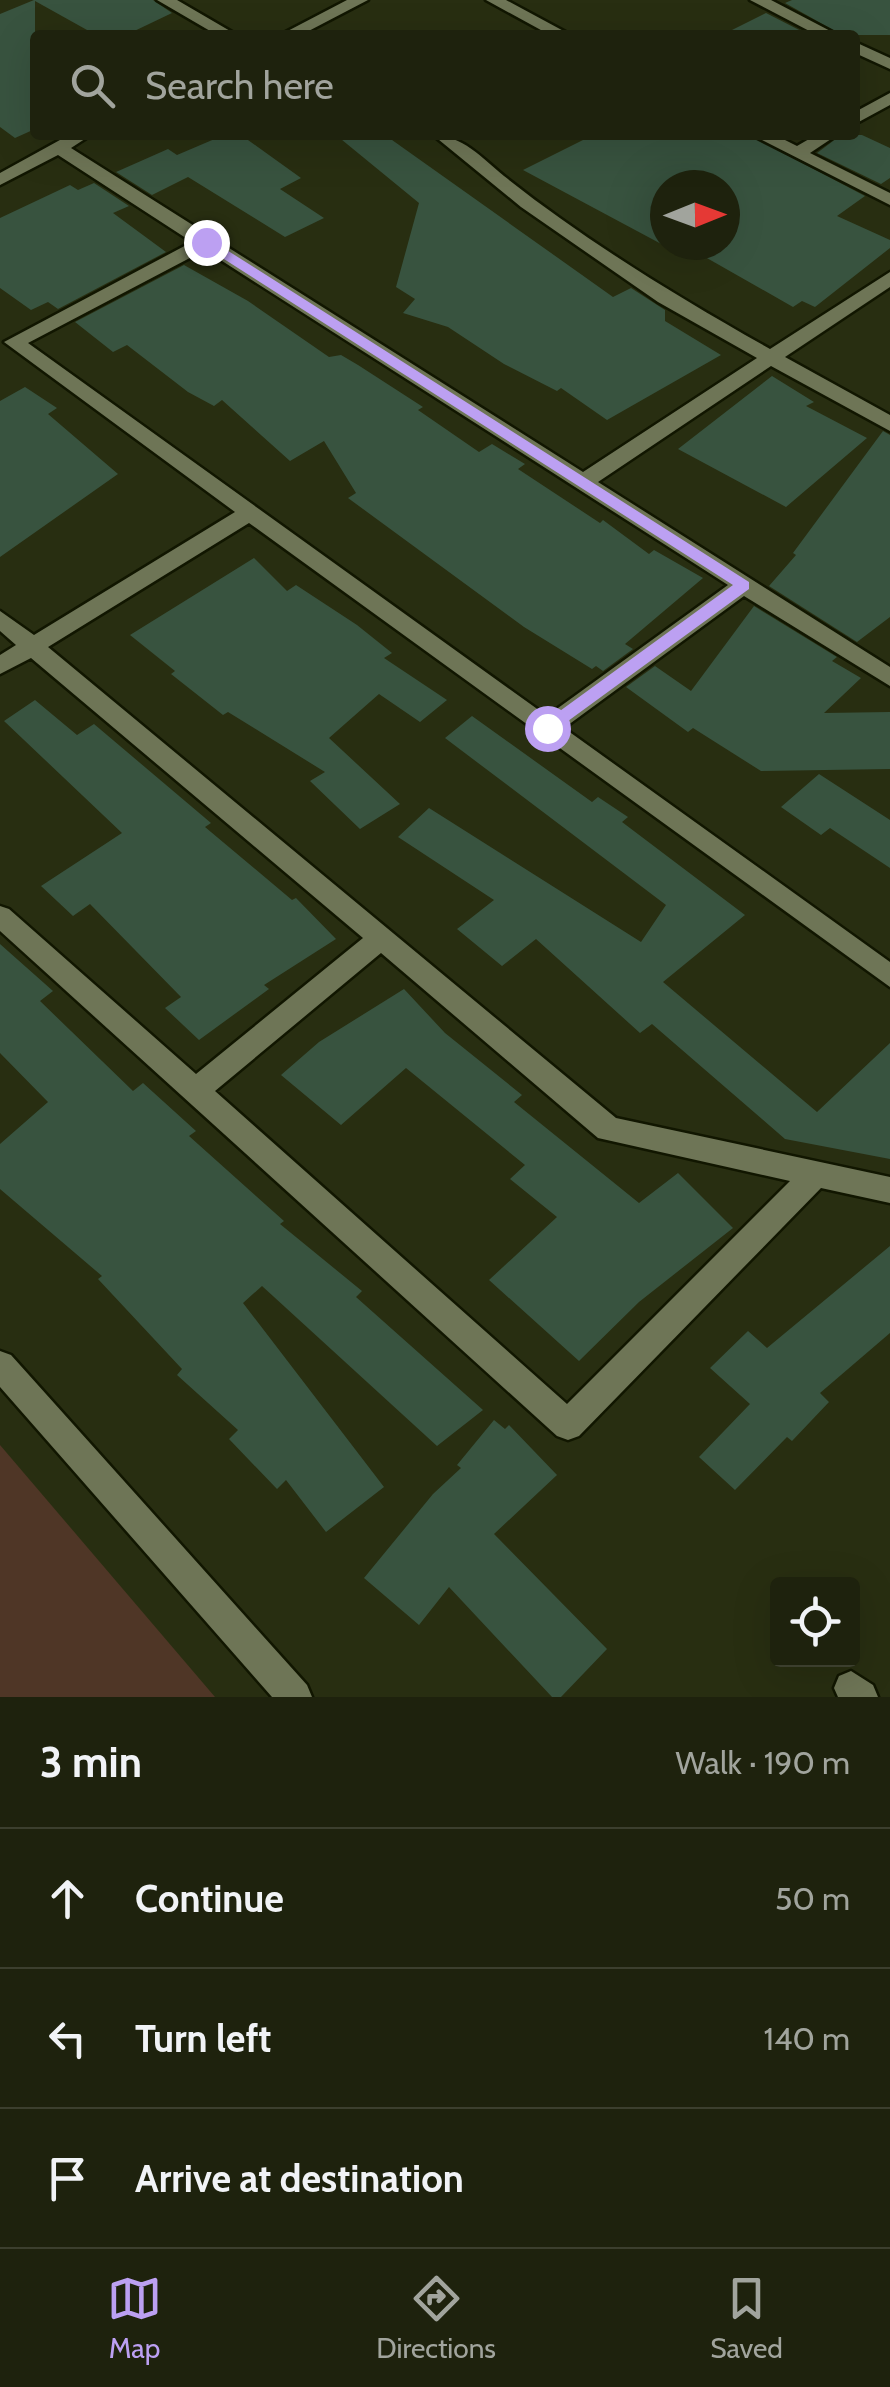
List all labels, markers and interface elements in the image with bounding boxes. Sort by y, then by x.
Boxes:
search box [30,30,860,140]
icon: search [65,58,120,113]
text: Search here [145,62,334,109]
north arrow [650,170,740,260]
route end [184,220,230,266]
route start [525,706,571,752]
map controls [770,1577,860,1667]
button: locate [770,1577,860,1667]
text: 3 min [40,1736,142,1788]
text: Walk · 190 m [676,1743,850,1782]
icon: ahead [40,1871,95,1926]
text: Continue [135,1875,284,1922]
text: 50 m [775,1879,850,1918]
icon: left [40,2011,95,2066]
text: Turn left [135,2015,271,2062]
text: 140 m [763,2019,850,2058]
icon: arrive [40,2151,95,2206]
text: Arrive at destination [135,2155,464,2202]
tab: Map [107,2271,162,2365]
tab: Directions [376,2271,496,2365]
tab: Saved [710,2271,783,2365]

